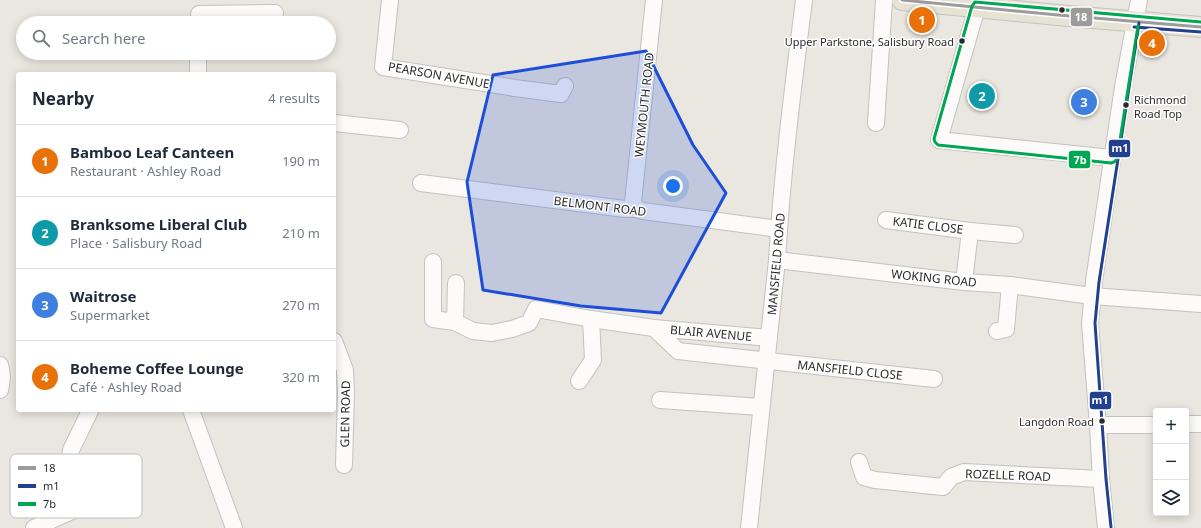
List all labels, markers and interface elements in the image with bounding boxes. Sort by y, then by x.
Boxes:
pin: 1 [909,5,935,35]
unlabelled marker [1057,5,1067,15]
line badge: 18 [1070,7,1093,27]
text: 18 [1075,9,1087,24]
search box [16,16,336,60]
icon: search [30,27,52,49]
text: Search here [62,28,145,48]
pin: 4 [1139,28,1165,58]
place label: Upper Parkstone, Salisbury Road [785,34,954,49]
marker: Upper Parkstone, Salisbury Road [957,36,967,46]
street label: WEYMOUTH ROAD [630,51,658,158]
street label: PEARSON AVENUE [387,58,491,92]
pin: 2 [969,81,995,111]
text: Nearby [32,87,94,110]
pin: 3 [1071,87,1097,117]
text: 4 results [268,89,320,107]
place label: Richmond Road Top [1134,92,1186,121]
marker: Richmond Road Top [1121,100,1131,110]
line badge: m1 [1108,139,1131,158]
text: m1 [1111,140,1129,155]
text: Bamboo Leaf Canteen [70,142,234,162]
line badge: 7b [1068,150,1091,169]
text: 1 [41,152,49,170]
text: 190 m [282,152,320,170]
text: 7b [1073,152,1087,167]
text: Restaurant · Ashley Road [70,162,221,180]
your location [663,176,683,196]
street label: BELMONT ROAD [553,192,647,220]
street label: MANSFIELD ROAD [763,212,789,316]
street label: KATIE CLOSE [892,212,964,238]
text: Branksome Liberal Club [70,214,247,234]
text: 2 [41,224,49,242]
text: 210 m [282,224,320,242]
text: Place · Salisbury Road [70,234,202,252]
street label: WOKING ROAD [890,265,978,291]
text: Waitrose [70,286,136,306]
text: 3 [41,296,49,314]
text: 270 m [282,296,320,314]
text: Supermarket [70,306,150,324]
street label: BLAIR AVENUE [669,321,753,345]
street label: MANSFIELD CLOSE [797,356,903,384]
text: Boheme Coffee Lounge [70,358,244,378]
text: 4 [41,368,49,386]
text: 320 m [282,368,320,386]
text: Café · Ashley Road [70,378,182,396]
street label: GLEN ROAD [336,380,354,448]
line badge: m1 [1089,391,1112,410]
text: m1 [1091,392,1109,407]
map controls [1153,408,1189,516]
button: + [1153,408,1189,444]
place label: Langdon Road [1019,414,1094,429]
marker: Langdon Road [1097,416,1107,426]
button: − [1153,444,1189,480]
legend [10,454,142,518]
text: 18 [43,460,56,475]
street label: ROZELLE ROAD [965,465,1051,485]
text: m1 [43,478,60,493]
button: layers [1153,480,1189,516]
text: 7b [43,496,56,511]

